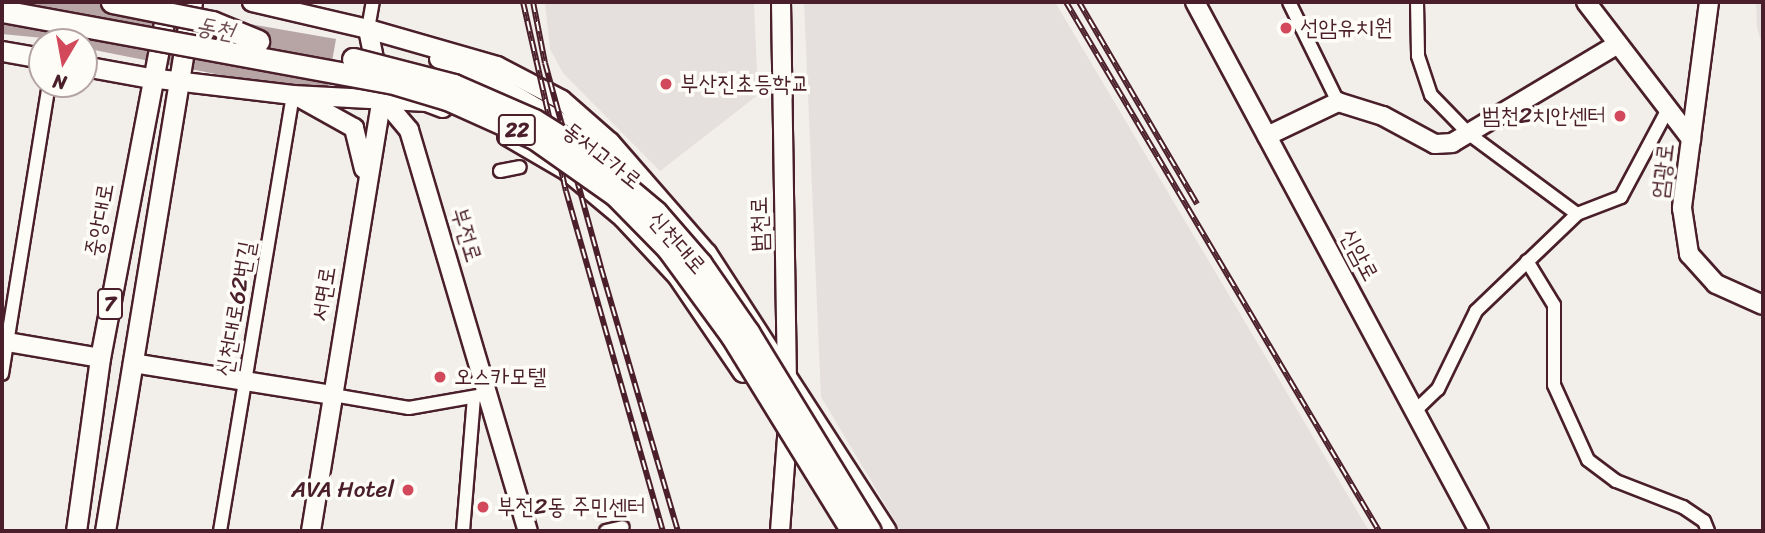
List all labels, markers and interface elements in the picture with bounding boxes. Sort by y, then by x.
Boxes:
water label: 동천 [193,11,237,47]
place label: 선암유치원 [1300,14,1393,42]
marker: 선암유치원 [1278,20,1294,36]
north arrow [28,28,98,98]
text: N [50,65,69,100]
place label: 부산진초등학교 [680,70,810,98]
marker: 부산진초등학교 [658,76,674,92]
place label: 범천2치안센터 [1482,102,1606,130]
marker: 범천2치안센터 [1612,108,1628,124]
road number: 22 [498,113,536,148]
street label: 동서고가로 [557,117,647,195]
street label: 엄광로 [1646,142,1680,200]
street label: 중앙대로 [80,181,120,259]
street label: 범천로 [746,196,774,252]
street label: 부전로 [445,204,487,266]
street label: 신천대로 [642,206,712,280]
street label: 신암로 [1334,224,1384,286]
street label: 신천대로62번길 [210,239,262,379]
street label: 서면로 [306,264,342,324]
road number: 7 [96,286,124,322]
place label: 오스카모텔 [454,363,547,391]
marker: 오스카모텔 [432,369,448,385]
place label: AVA Hotel [291,476,394,504]
marker: AVA Hotel [400,482,416,498]
place label: 부전2동 주민센터 [497,493,646,521]
marker: 부전2동 주민센터 [475,499,491,515]

